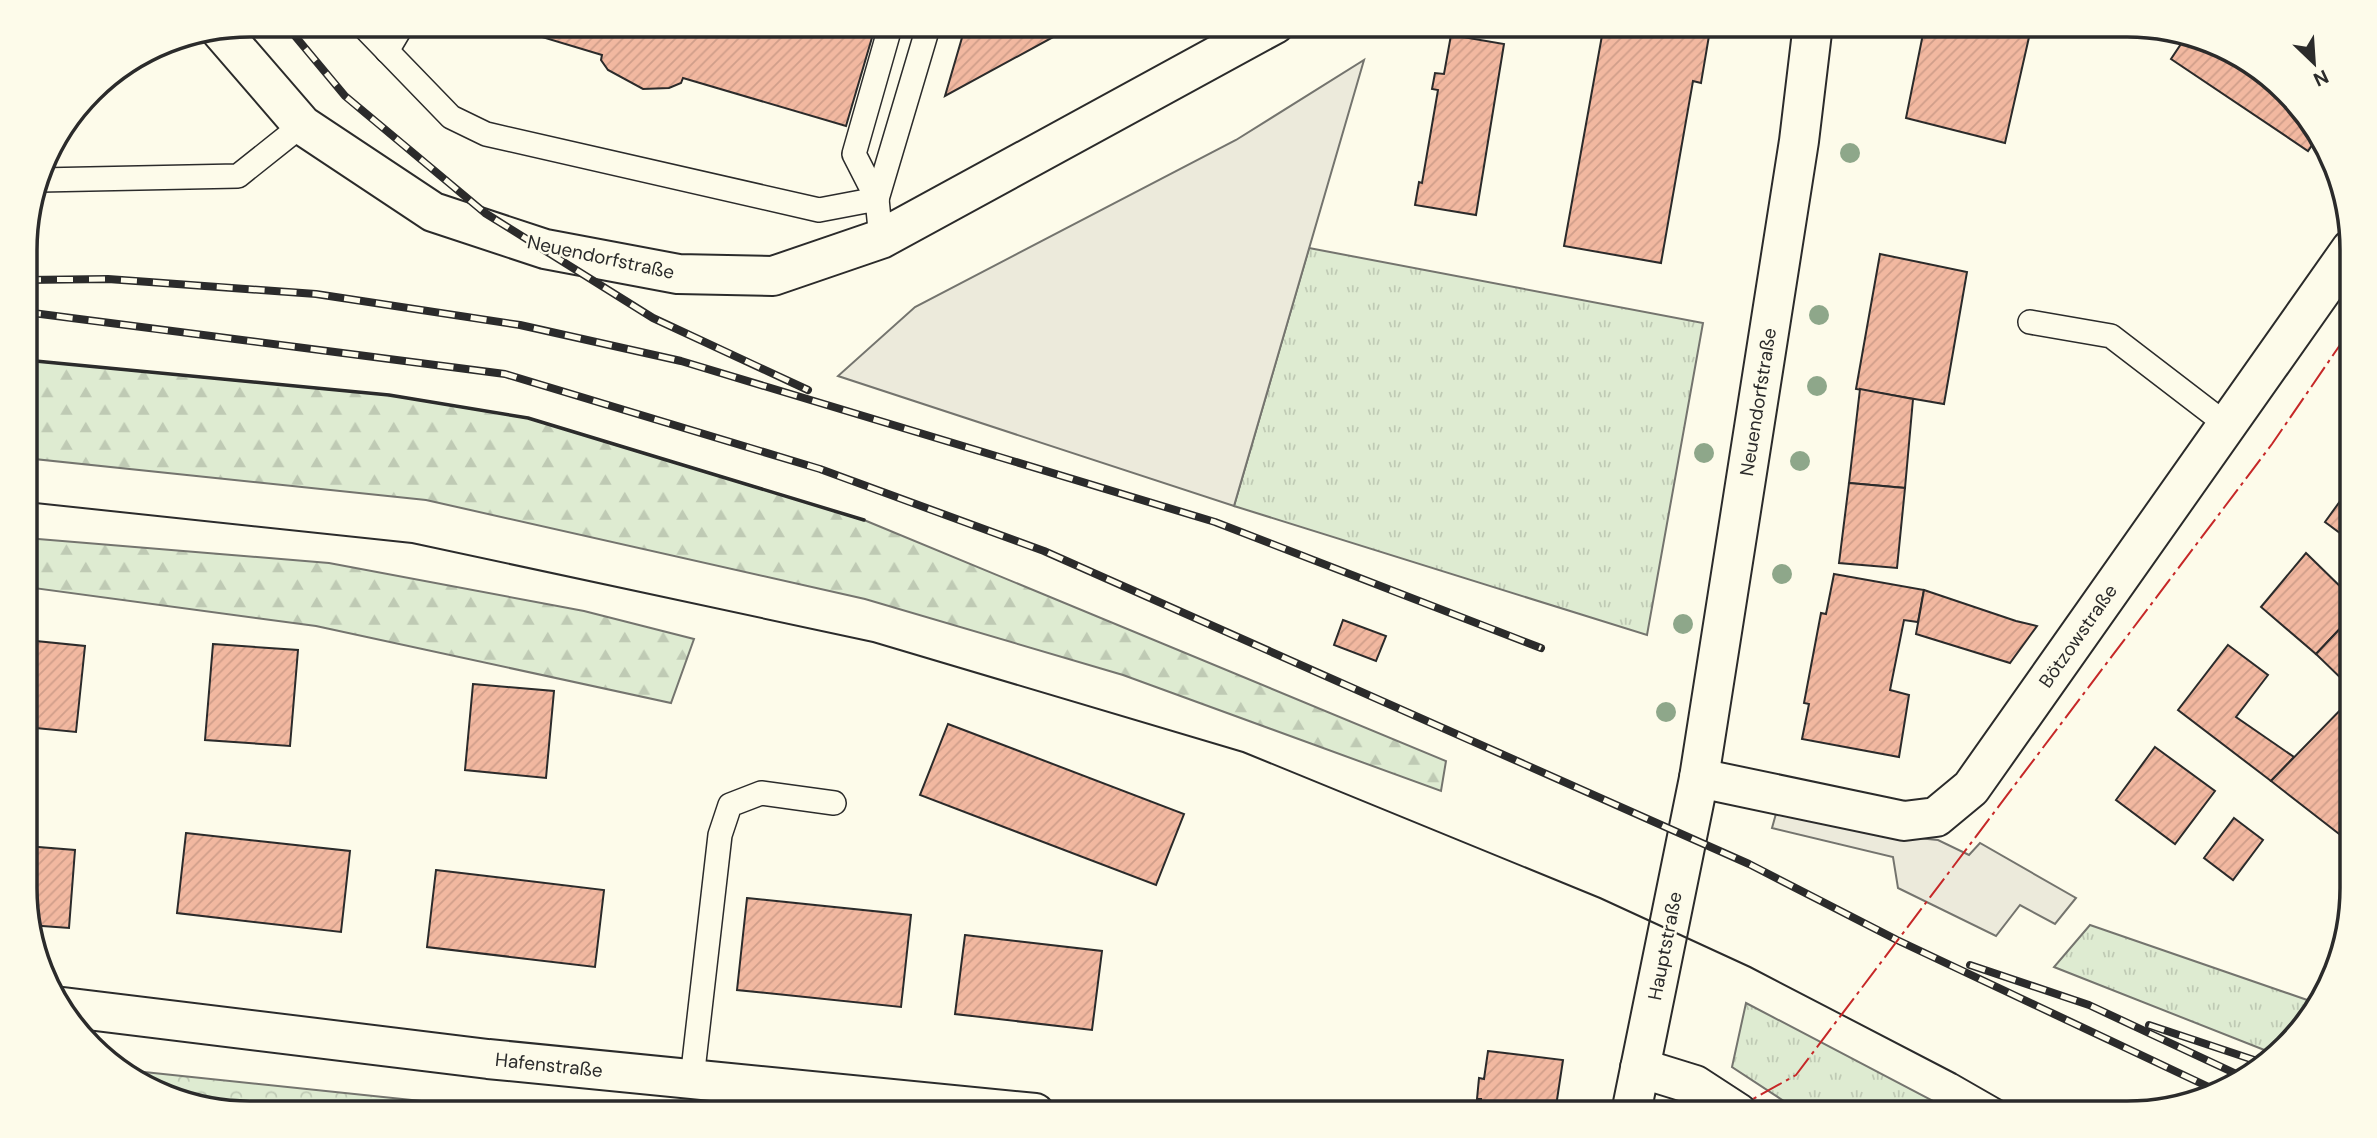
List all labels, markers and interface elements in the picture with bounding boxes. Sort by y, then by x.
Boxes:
north arrow [2279,28,2349,98]
text: N [2309,64,2333,92]
street label: Neuendorfstraße [525,229,677,285]
street label: Neuendorfstraße [1734,326,1782,478]
street label: Bötzowstraße [2033,579,2123,693]
street label: Hauptstraße [1642,890,1688,1002]
street label: Hafenstraße [494,1047,604,1083]

